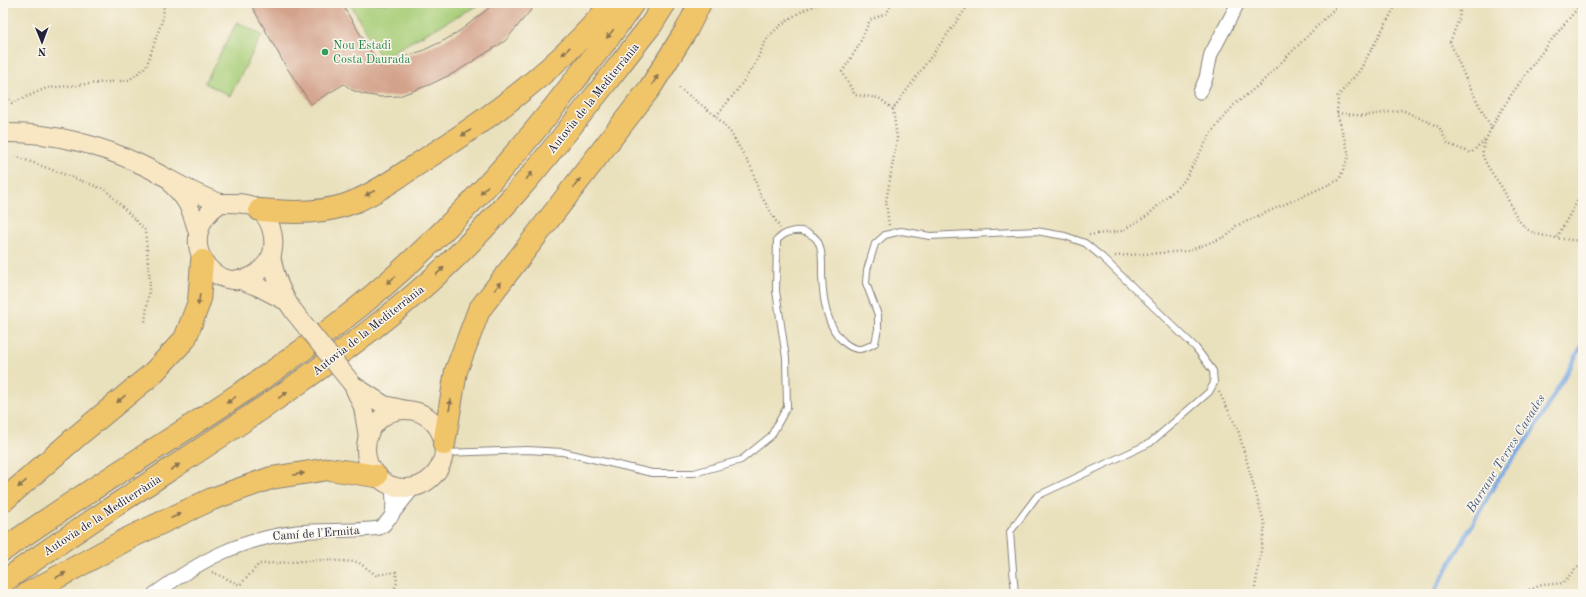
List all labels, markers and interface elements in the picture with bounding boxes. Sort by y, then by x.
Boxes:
north arrow [22,22,62,62]
one-way arrow [606,29,615,40]
place label: Nou Estadi Costa Daurada [333,40,410,66]
street label: Autovia de la Mediterrània [546,41,642,156]
text: N [37,45,46,56]
one-way arrow [561,46,571,56]
marker: Nou Estadi Costa Daurada [320,47,330,57]
one-way arrow [652,74,659,86]
one-way arrow [461,129,471,137]
one-way arrow [524,171,533,181]
one-way arrow [573,178,581,189]
one-way arrow [480,184,489,195]
one-way arrow [364,190,376,197]
one-way arrow [435,266,445,275]
one-way arrow [386,276,397,285]
one-way arrow [493,281,502,292]
street label: Autovia de la Mediterrània [311,284,427,378]
one-way arrow [196,293,202,306]
one-way arrow [278,391,288,399]
water label: Barranc Terres Cavades [1464,392,1548,516]
one-way arrow [116,395,126,404]
one-way arrow [226,396,236,404]
one-way arrow [447,399,453,411]
one-way arrow [170,463,180,471]
one-way arrow [293,471,305,477]
street label: Autovia de la Mediterrània [41,473,164,558]
one-way arrow [18,479,27,488]
one-way arrow [171,513,182,519]
street label: Camí de l'Ermita [272,525,360,543]
one-way arrow [55,572,67,579]

